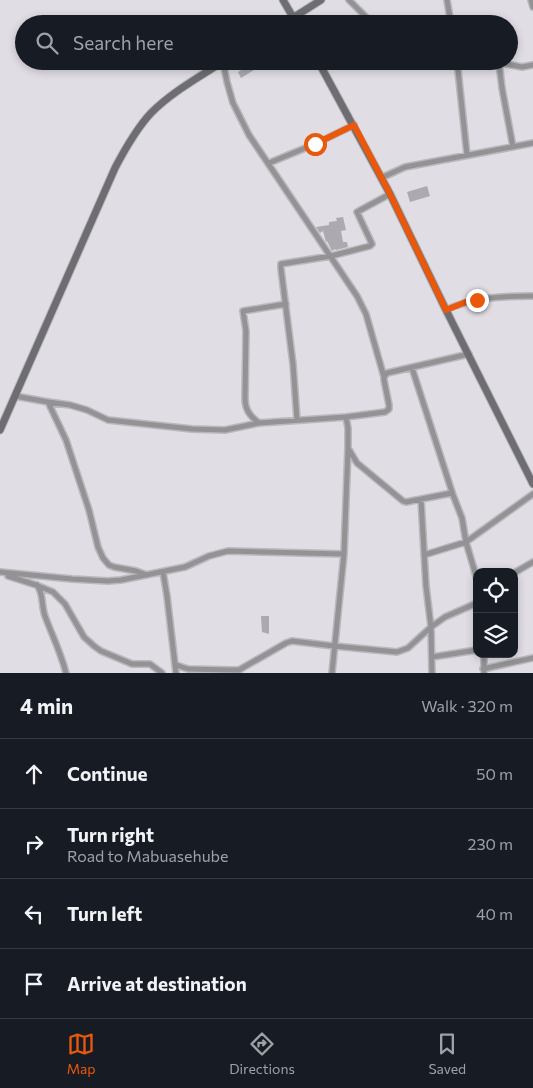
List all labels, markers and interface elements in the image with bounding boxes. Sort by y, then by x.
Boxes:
search box [15,15,518,70]
icon: search [33,29,61,57]
text: Search here [73,31,173,54]
route start [304,133,327,156]
route end [466,289,489,312]
map controls [473,568,518,658]
button: locate [473,568,518,613]
button: layers [473,613,518,658]
text: 4 min [20,693,73,718]
text: Walk · 320 m [421,696,513,715]
icon: ahead [20,760,48,788]
text: Continue [67,762,147,785]
text: 50 m [476,764,513,783]
text: Turn right [67,823,154,846]
icon: right [20,830,48,858]
text: 230 m [468,834,513,853]
text: Road to Mabuasehube [67,846,229,865]
icon: left [20,900,48,928]
text: Turn left [67,902,142,925]
text: 40 m [476,904,513,923]
icon: arrive [20,970,48,998]
text: Arrive at destination [67,972,247,995]
tab: Map [67,1030,96,1077]
tab: Directions [229,1030,295,1077]
tab: Saved [428,1030,466,1077]

